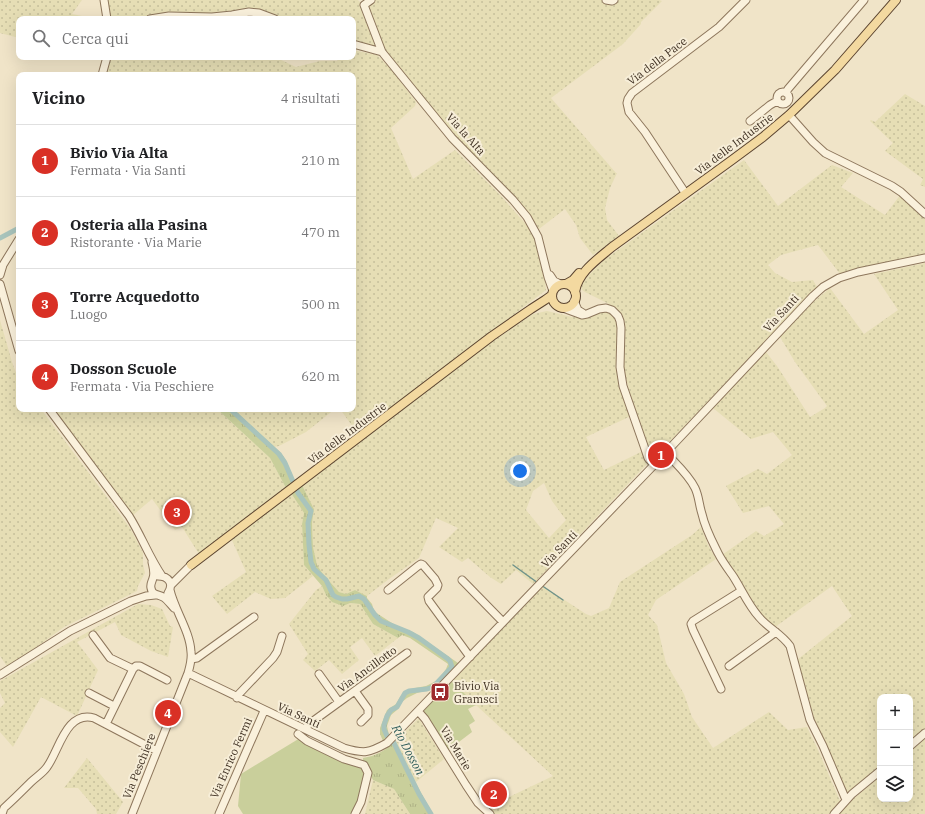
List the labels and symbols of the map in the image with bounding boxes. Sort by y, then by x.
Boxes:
street label: Via della Pace [624,34,690,88]
street label: Via la Alta [444,110,488,158]
street label: Via delle Industrie [692,110,776,178]
street label: Via Santi [760,291,802,335]
street label: Via delle Industrie [305,399,389,467]
pin: 1 [648,440,674,470]
your location [510,461,530,481]
pin: 3 [164,497,190,527]
street label: Via Santi [538,527,580,570]
street label: Via Ancillotto [335,643,399,695]
place label: Bivio Via Gramsci [454,679,500,706]
bus stop icon: Bivio Via Gramsci [429,681,451,703]
pin: 4 [155,698,181,728]
street label: Via Santi [275,699,323,731]
street label: Via Enrico Fermi [207,715,255,801]
water label: Rio Dosson [388,721,428,778]
street label: Via Marie [437,723,475,773]
street label: Via Peschiere [119,731,159,801]
pin: 2 [481,779,507,809]

